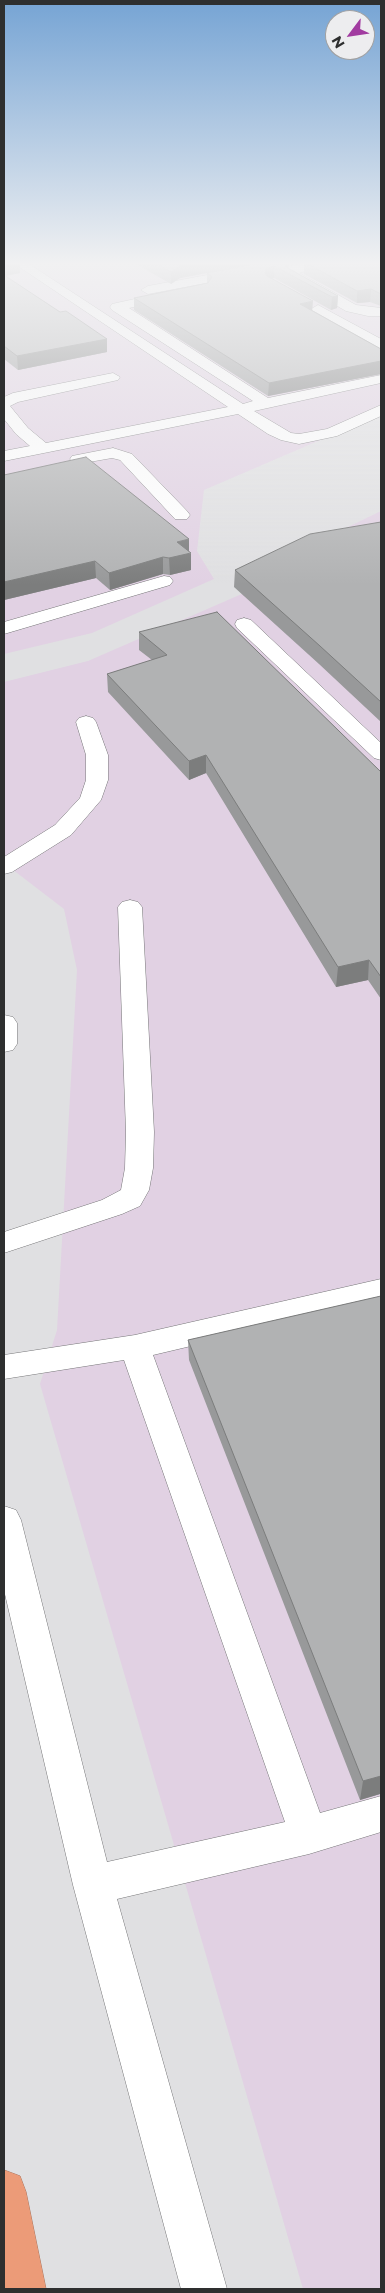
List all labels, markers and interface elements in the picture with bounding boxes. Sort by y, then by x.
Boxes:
north arrow [325,10,375,60]
text: N [327,33,349,52]

